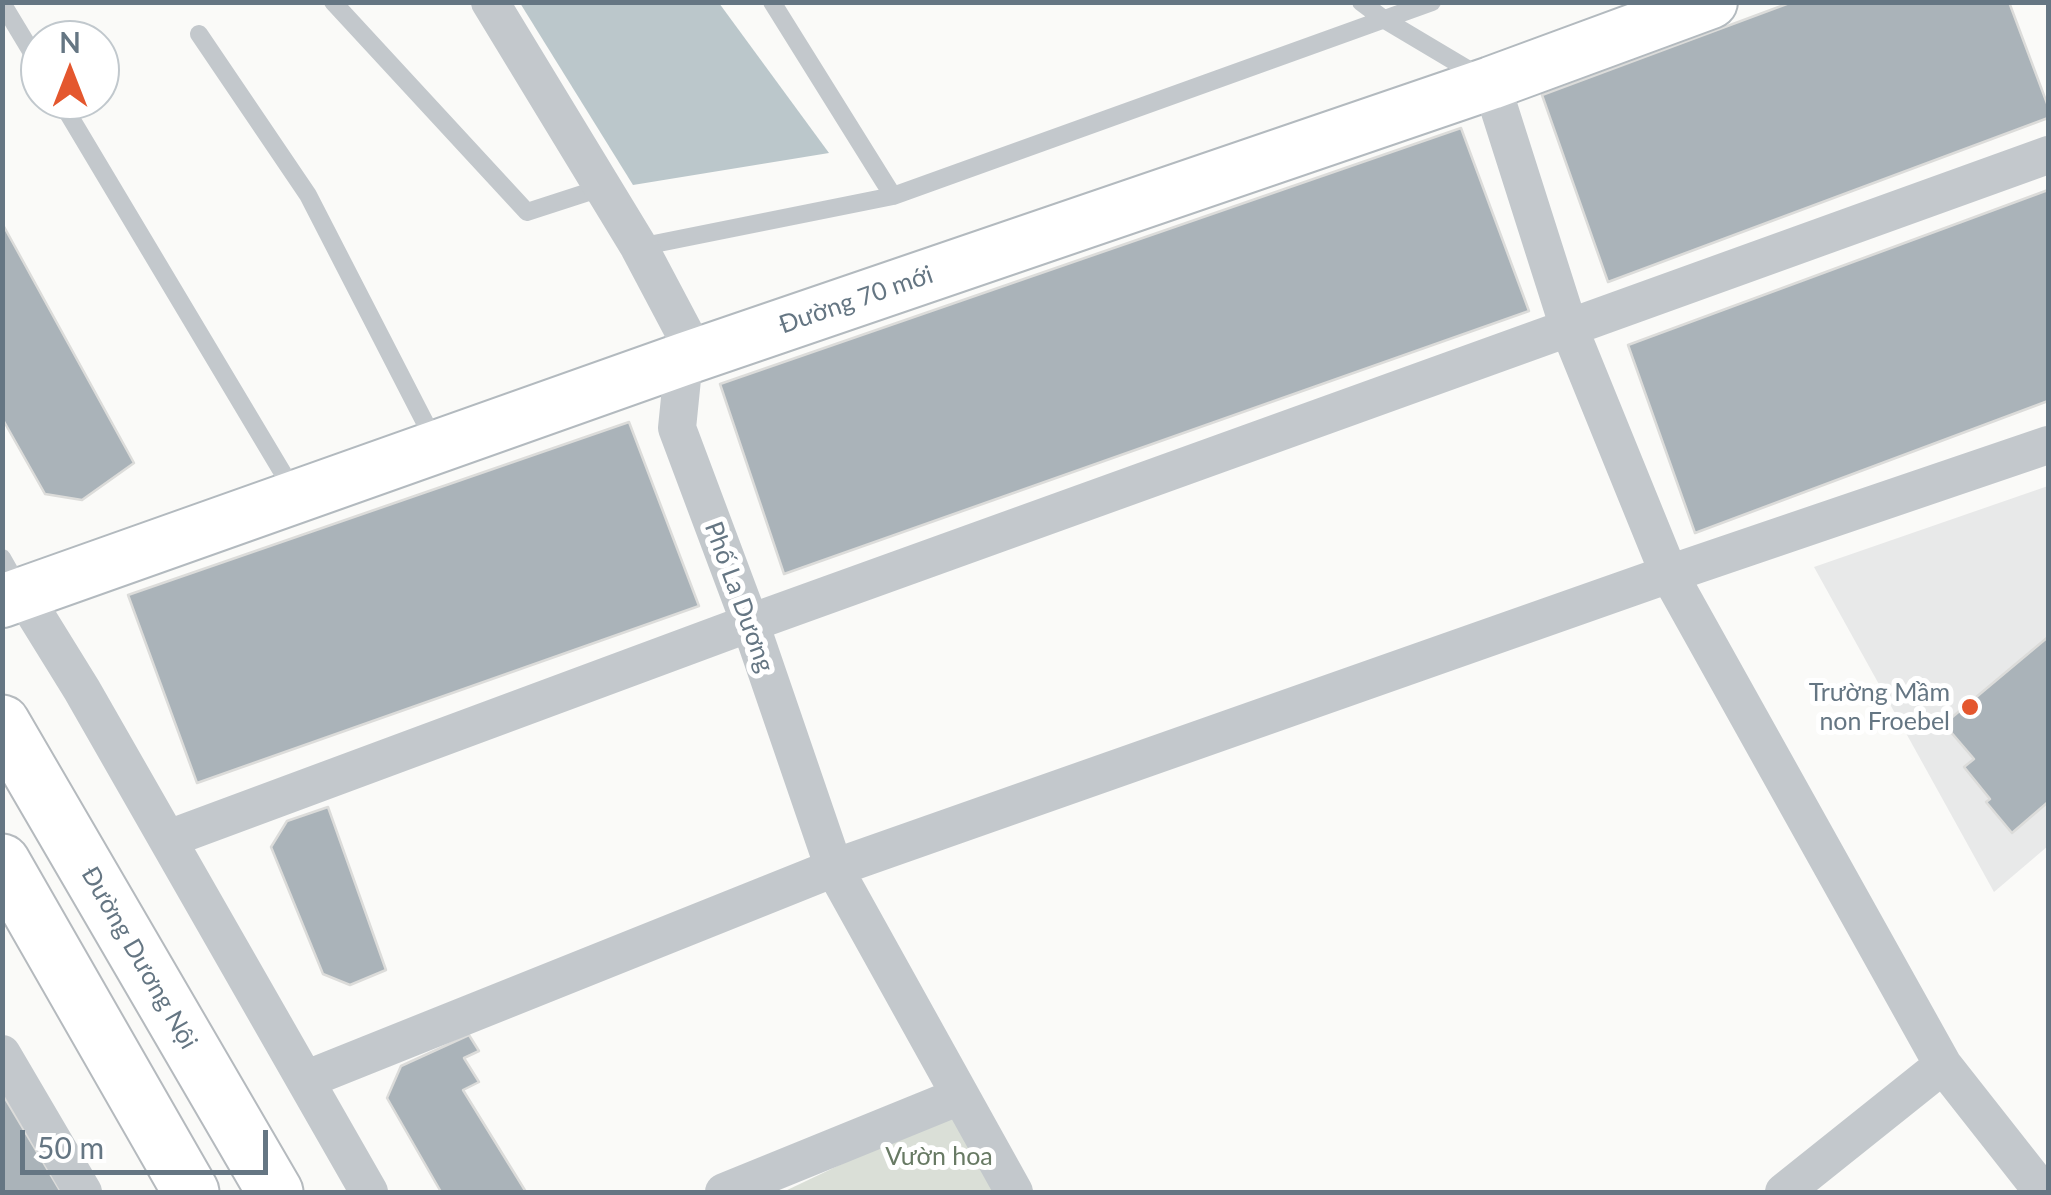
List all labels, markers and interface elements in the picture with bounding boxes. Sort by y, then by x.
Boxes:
north arrow [20,20,120,120]
text: N [59,25,81,59]
street label: Đường 70 mới [775,260,937,340]
street label: Phố La Dương [698,518,780,676]
place label: Trường Mầm non Froebel [1809,678,1950,737]
marker: Trường Mầm non Froebel [1959,696,1981,718]
street label: Đường Dương Nội [75,862,203,1054]
scale bar [25,1110,272,1172]
text: 50 m [37,1129,104,1165]
park label: Vườn hoa [885,1142,993,1172]

